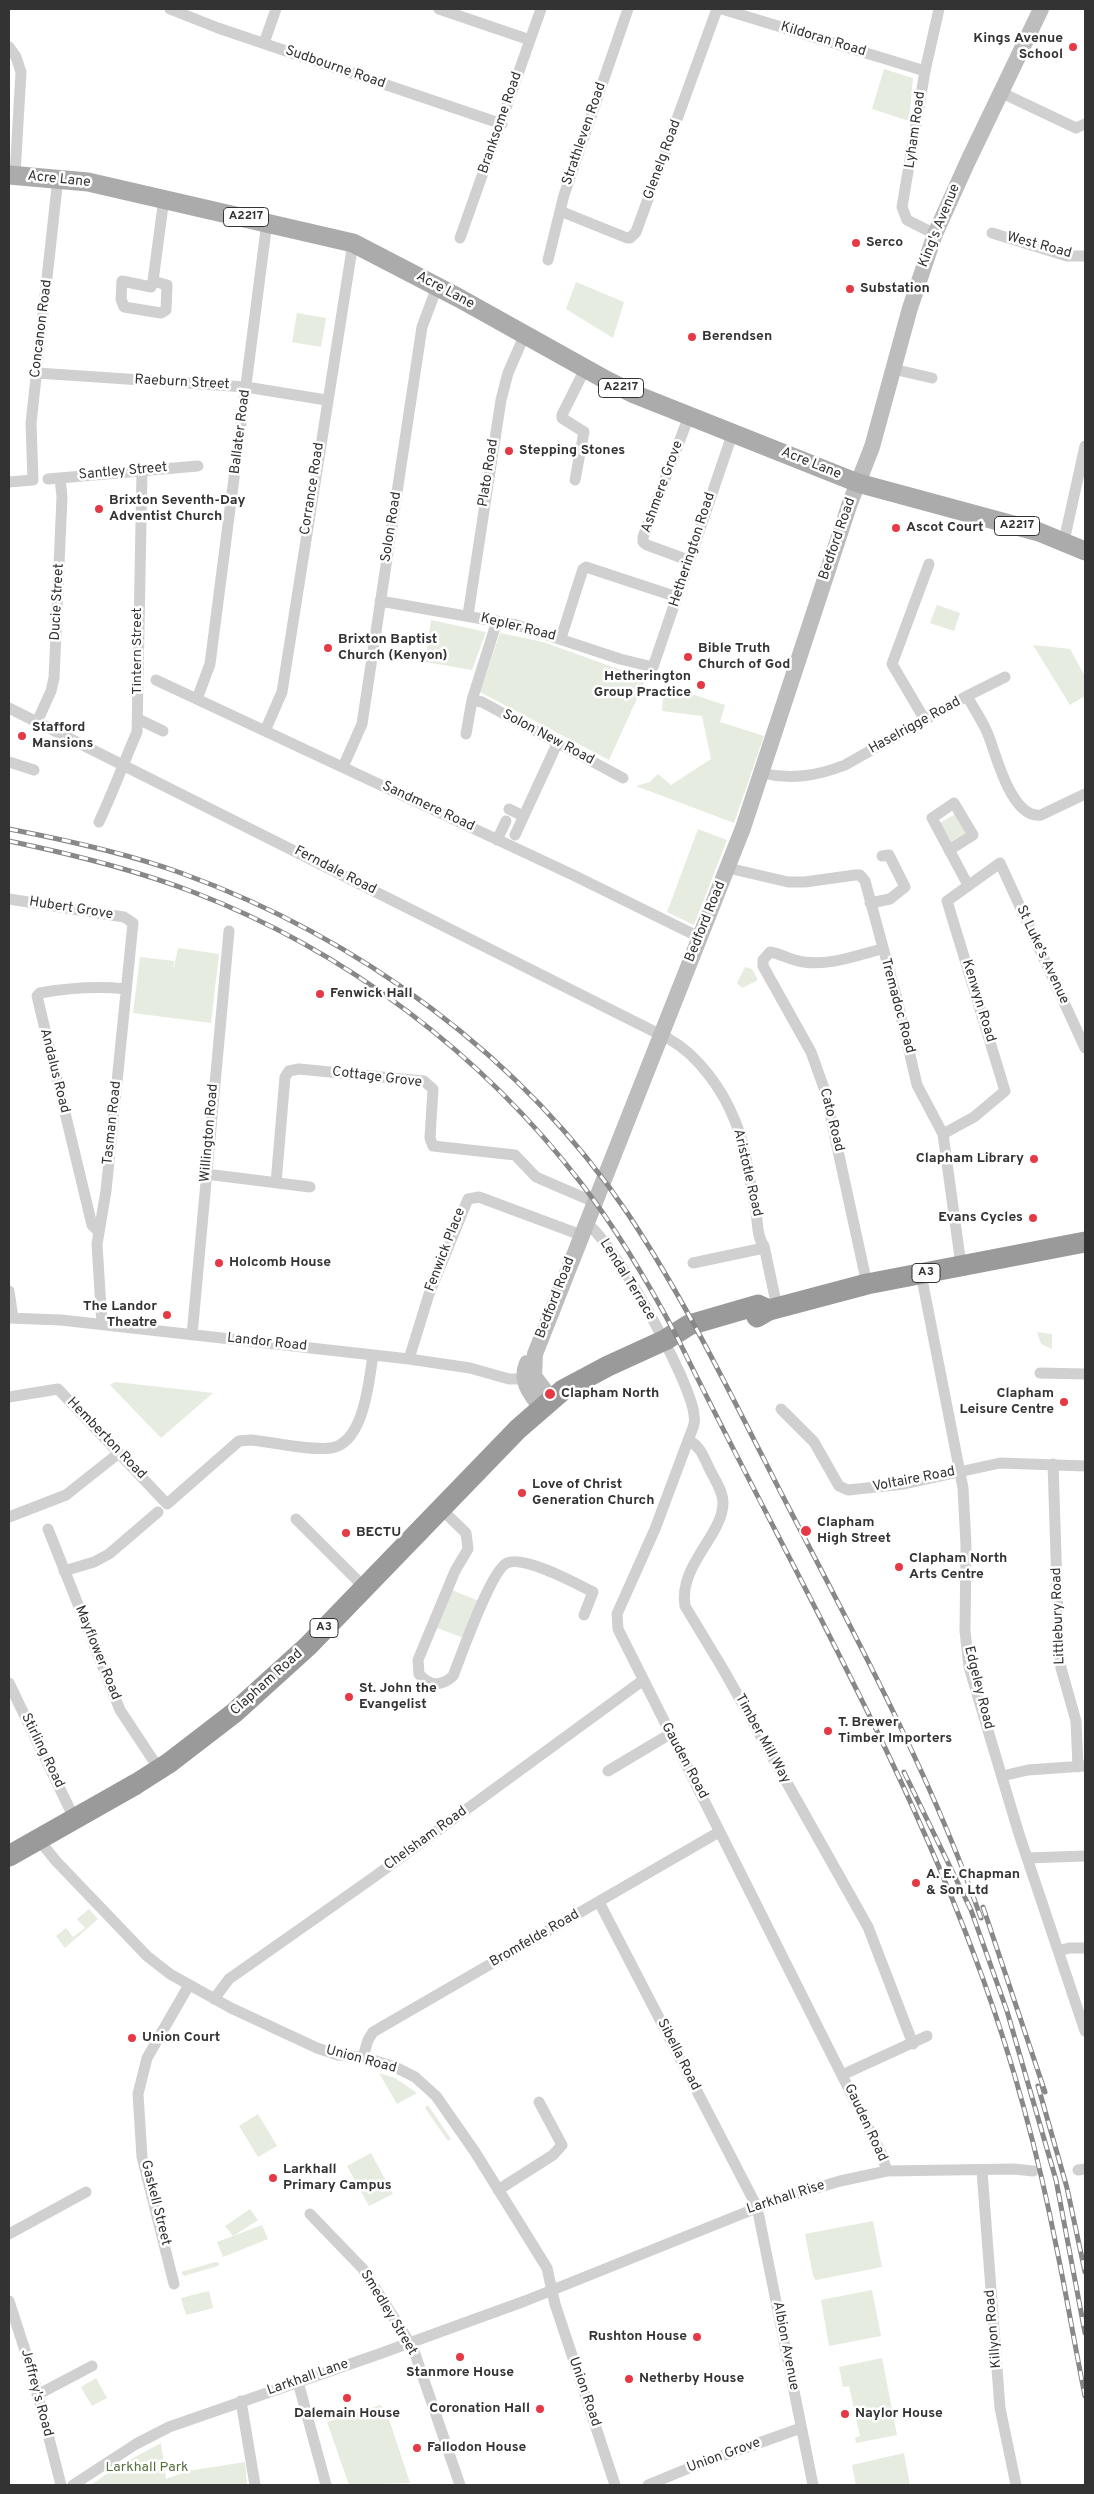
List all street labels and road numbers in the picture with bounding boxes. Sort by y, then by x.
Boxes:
street label: Kildoran Road [778,19,868,61]
street label: Sudbourne Road [283,43,387,93]
street label: Branksome Road [476,70,526,176]
street label: Strathleven Road [560,80,610,188]
street label: Lyham Road [902,90,930,170]
street label: Glenelg Road [641,118,685,202]
street label: Acre Lane [27,168,91,192]
street label: King's Avenue [916,182,964,270]
road number: A2217 [224,208,268,226]
street label: West Road [1005,229,1073,263]
street label: Acre Lane [413,269,477,313]
street label: Concanon Road [28,279,56,379]
street label: Raeburn Street [134,372,230,394]
road number: A2217 [598,378,644,398]
street label: Ballater Road [227,389,255,475]
street label: Plato Road [475,438,503,508]
street label: Ashmere Grove [639,439,687,535]
street label: Corrance Road [297,442,329,536]
street label: Acre Lane [779,444,843,484]
street label: Santley Street [78,460,168,484]
street label: Solon Road [378,491,406,563]
street label: Hetherington Road [667,491,719,609]
street label: Bedford Road [816,496,860,582]
road number: A2217 [994,516,1040,536]
street label: Ducie Street [48,563,68,641]
street label: Tintern Street [130,607,146,695]
street label: Kepler Road [479,611,557,645]
street label: Haselrigge Road [866,694,964,758]
street label: Solon New Road [499,707,597,769]
street label: Sandmere Road [379,778,477,836]
street label: Ferndale Road [291,843,379,899]
street label: Bedford Road [682,879,730,965]
street label: Hubert Grove [28,894,114,924]
street label: St Luke's Avenue [1012,903,1072,1007]
street label: Tremadoc Road [876,957,918,1055]
street label: Kenwyn Road [957,958,999,1044]
street label: Andalus Road [35,1027,73,1115]
street label: Cottage Grove [331,1064,423,1092]
street label: Tasman Road [100,1080,126,1166]
street label: Willington Road [197,1083,223,1183]
street label: Cato Road [815,1086,847,1154]
street label: Aristotle Road [729,1127,765,1219]
street label: Fenwick Place [422,1206,470,1294]
street label: Lendal Terrace [595,1236,659,1324]
street label: Bedford Road [533,1255,579,1341]
road number: A3 [912,1264,940,1282]
street label: Landor Road [226,1330,308,1356]
street label: Hemberton Road [63,1395,149,1483]
street label: Voltaire Road [871,1464,957,1496]
street label: Littlebury Road [1049,1567,1069,1665]
street label: Mayflower Road [70,1603,124,1703]
road number: A3 [310,1619,338,1638]
street label: Edgeley Road [960,1645,996,1731]
street label: Clapham Road [227,1646,307,1720]
street label: Timber Mill Way [730,1691,794,1787]
street label: Stirling Road [17,1711,67,1791]
street label: Gauden Road [657,1720,711,1802]
street label: Chelsham Road [381,1803,471,1875]
street label: Bromfelde Road [487,1907,583,1971]
street label: Sibella Road [653,2016,703,2094]
street label: Union Road [324,2043,398,2077]
street label: Gauden Road [840,2081,890,2165]
street label: Gaskell Street [136,2159,174,2247]
street label: Larkhall Rise [745,2178,827,2218]
street label: Smedley Street [356,2267,420,2359]
street label: Killyon Road [982,2289,1006,2369]
street label: Albion Avenue [768,2300,802,2392]
street label: Jeffrey's Road [16,2348,56,2438]
street label: Union Road [564,2355,604,2429]
street label: Larkhall Lane [265,2356,351,2400]
street label: Union Grove [685,2435,763,2477]

